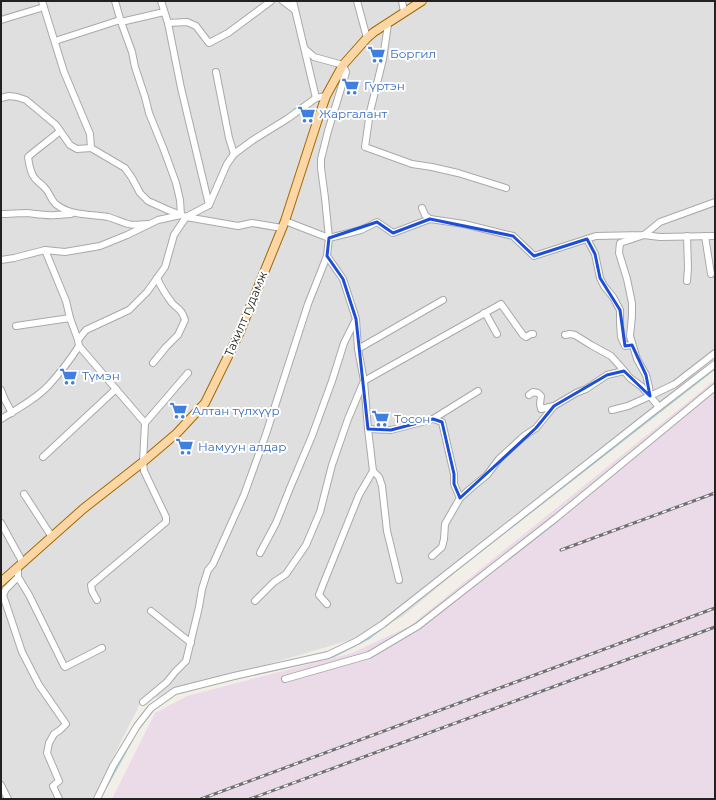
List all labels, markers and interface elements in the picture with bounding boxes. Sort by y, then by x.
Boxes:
supermarket icon: Боргил [367,44,387,64]
place label: Боргил [390,46,436,61]
supermarket icon: Гүртэн [341,76,361,96]
place label: Гүртэн [364,78,405,93]
supermarket icon: Жаргалант [296,104,316,124]
place label: Жаргалант [319,106,388,121]
street label: Тахилт гудамж [221,269,270,359]
supermarket icon: Түмэн [59,366,79,386]
place label: Түмэн [82,368,120,383]
supermarket icon: Алтан түлхүүр [169,401,189,421]
place label: Алтан түлхүүр [192,403,280,418]
supermarket icon: Тосон [371,409,391,429]
place label: Тосон [394,411,430,426]
supermarket icon: Намуун алдар [175,437,195,457]
place label: Намуун алдар [198,439,287,454]

